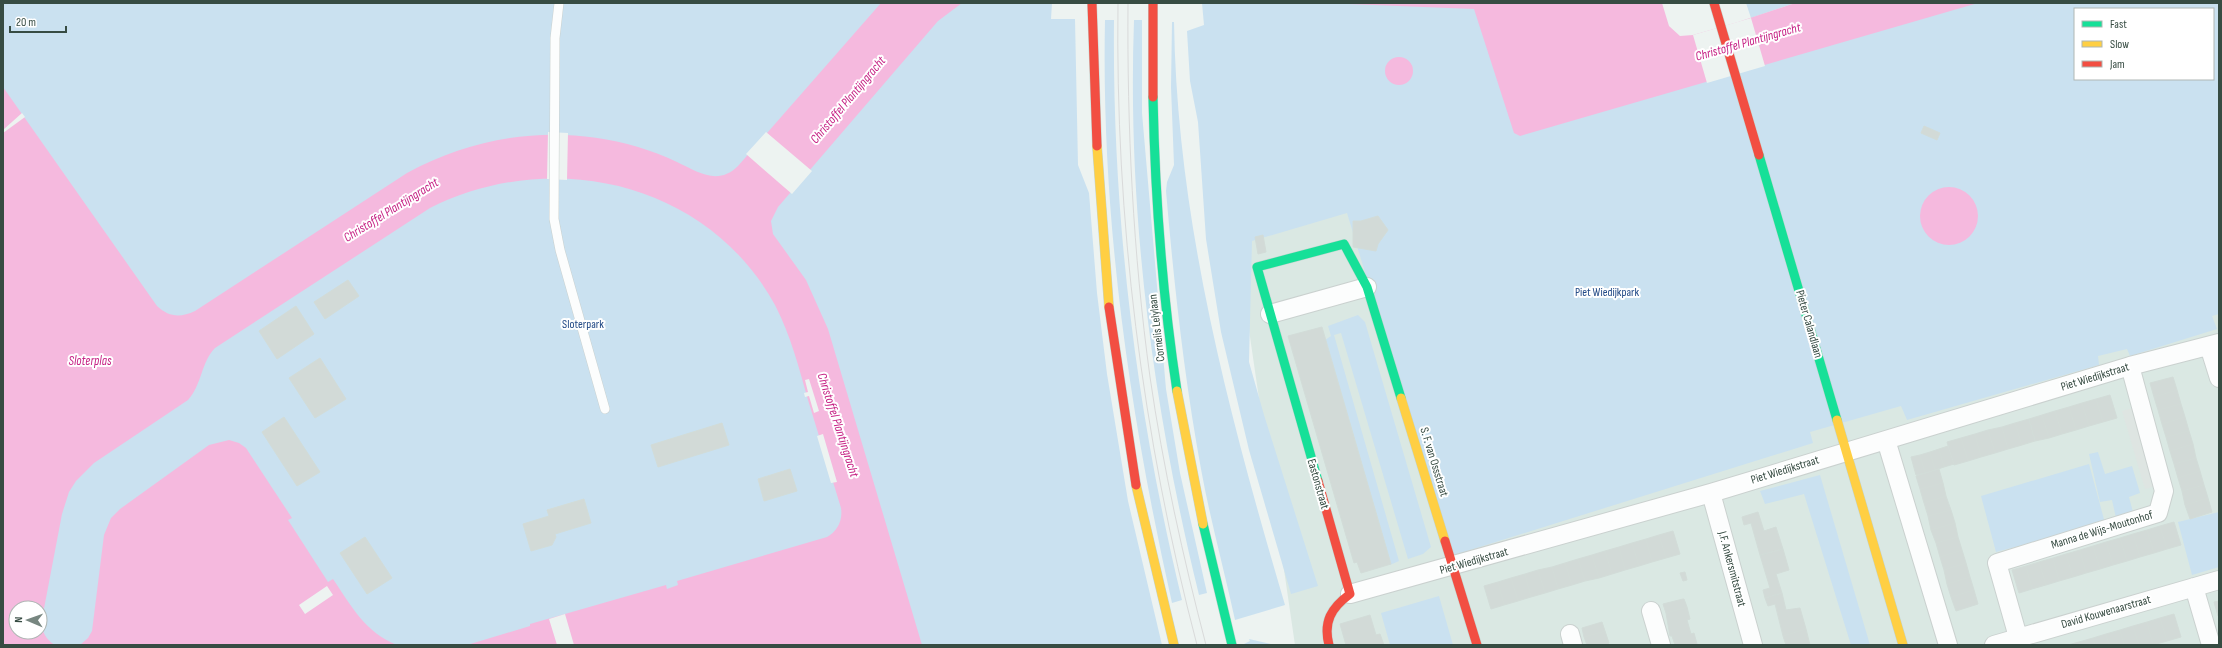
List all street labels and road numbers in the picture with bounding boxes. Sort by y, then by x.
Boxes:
street label: Pieter Calandlaan [1792,288,1826,360]
street label: Cornelis Lelylaan [1145,294,1169,362]
street label: Piet Wiedijkstraat [2059,359,2131,394]
street label: S. F. van Ossstraat [1416,426,1452,499]
street label: Piet Wiedijkstraat [1749,452,1821,487]
street label: Eastonstraat [1304,457,1332,511]
street label: Manna de Wijs-Moutonhof [2049,507,2155,553]
street label: J.F. Ankersmitstraat [1714,529,1749,609]
street label: Piet Wiedijkstraat [1438,544,1510,578]
street label: David Kouwenaarstraat [2059,592,2153,632]

